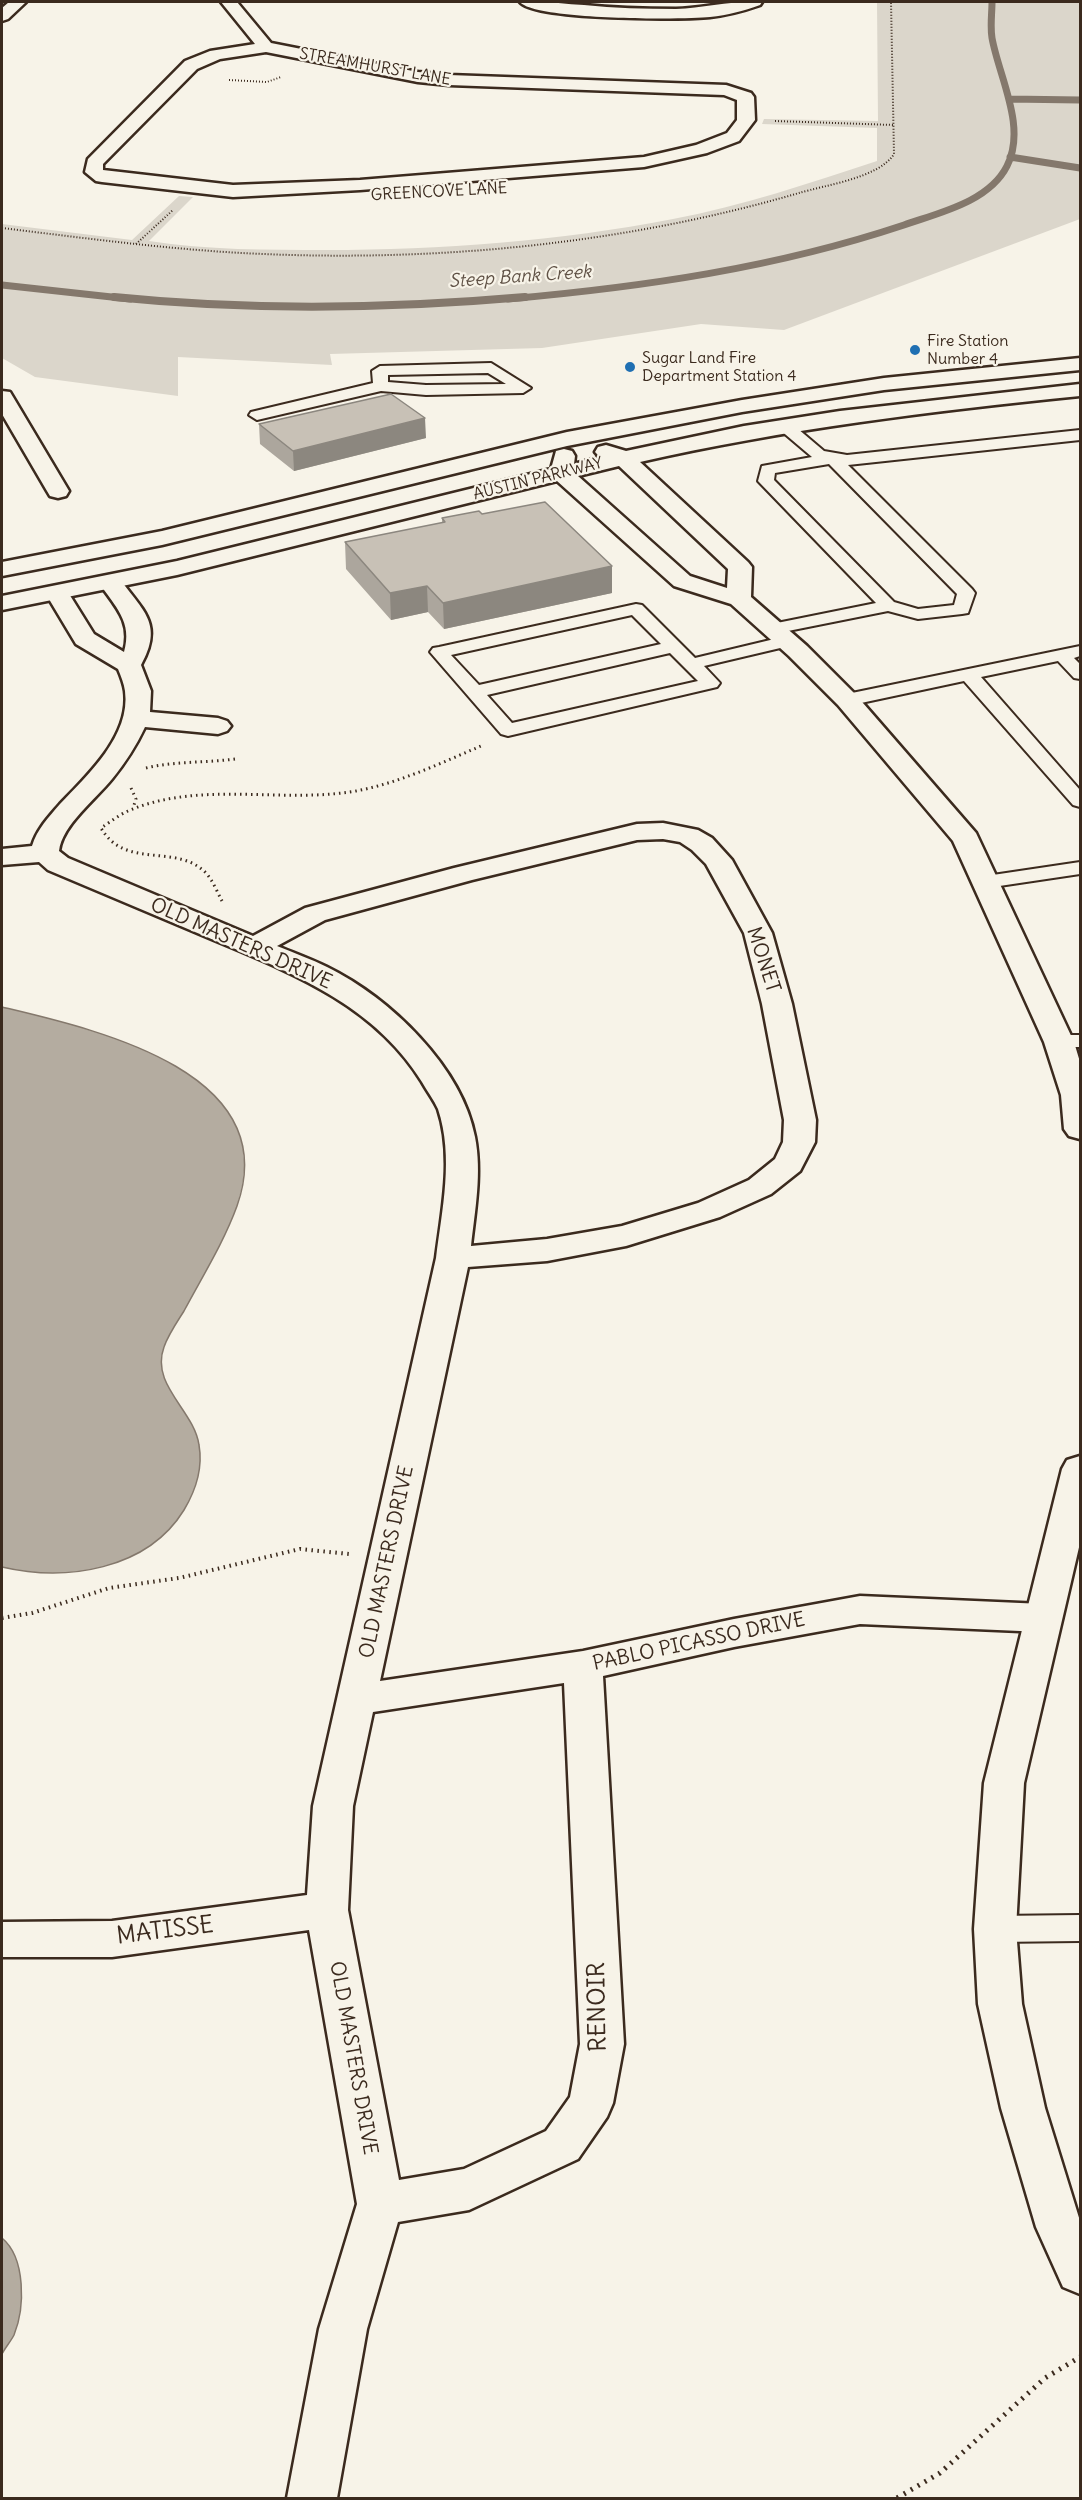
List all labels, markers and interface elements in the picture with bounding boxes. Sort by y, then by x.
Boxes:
street label: STREAMHURST LANE [298,44,452,90]
street label: GREENCOVE LANE [370,179,508,205]
water label: Steep Bank Creek [448,261,592,293]
place label: Fire Station Number 4 [927,331,1009,369]
marker: Fire Station Number 4 [908,343,922,357]
place label: Sugar Land Fire Department Station 4 [642,348,797,386]
marker: Sugar Land Fire Department Station 4 [623,360,637,374]
street label: AUSTIN PARKWAY [471,454,605,504]
street label: OLD MASTERS DRIVE [147,893,335,995]
street label: MONET [741,924,785,996]
street label: OLD MASTERS DRIVE [355,1464,419,1660]
street label: PABLO PICASSO DRIVE [591,1608,807,1676]
street label: MATISSE [115,1911,215,1951]
street label: OLD MASTERS DRIVE [324,1959,382,2157]
street label: RENOIR [583,1962,613,2052]

